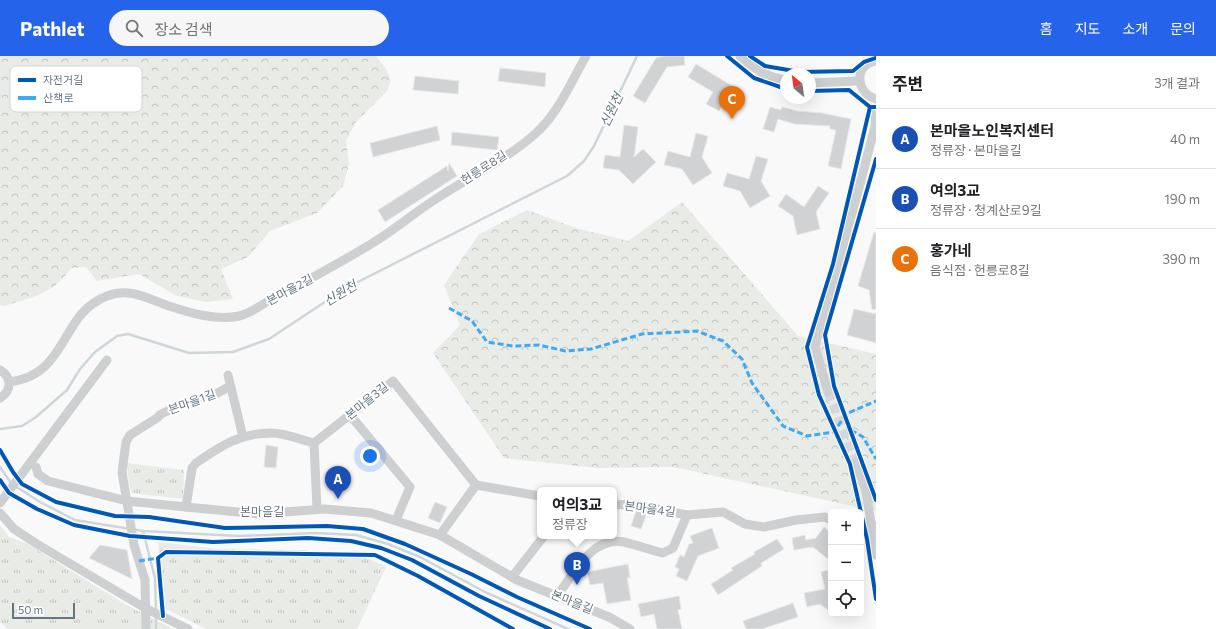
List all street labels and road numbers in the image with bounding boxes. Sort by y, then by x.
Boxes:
street label: 헌릉로8길 [458,147,509,187]
street label: 본마을2길 [264,271,315,307]
street label: 본마을3길 [342,379,391,422]
street label: 본마을1길 [166,386,217,416]
street label: 본마을4길 [624,498,677,519]
street label: 본마을길 [240,504,284,518]
street label: 본마을길 [549,586,595,616]

